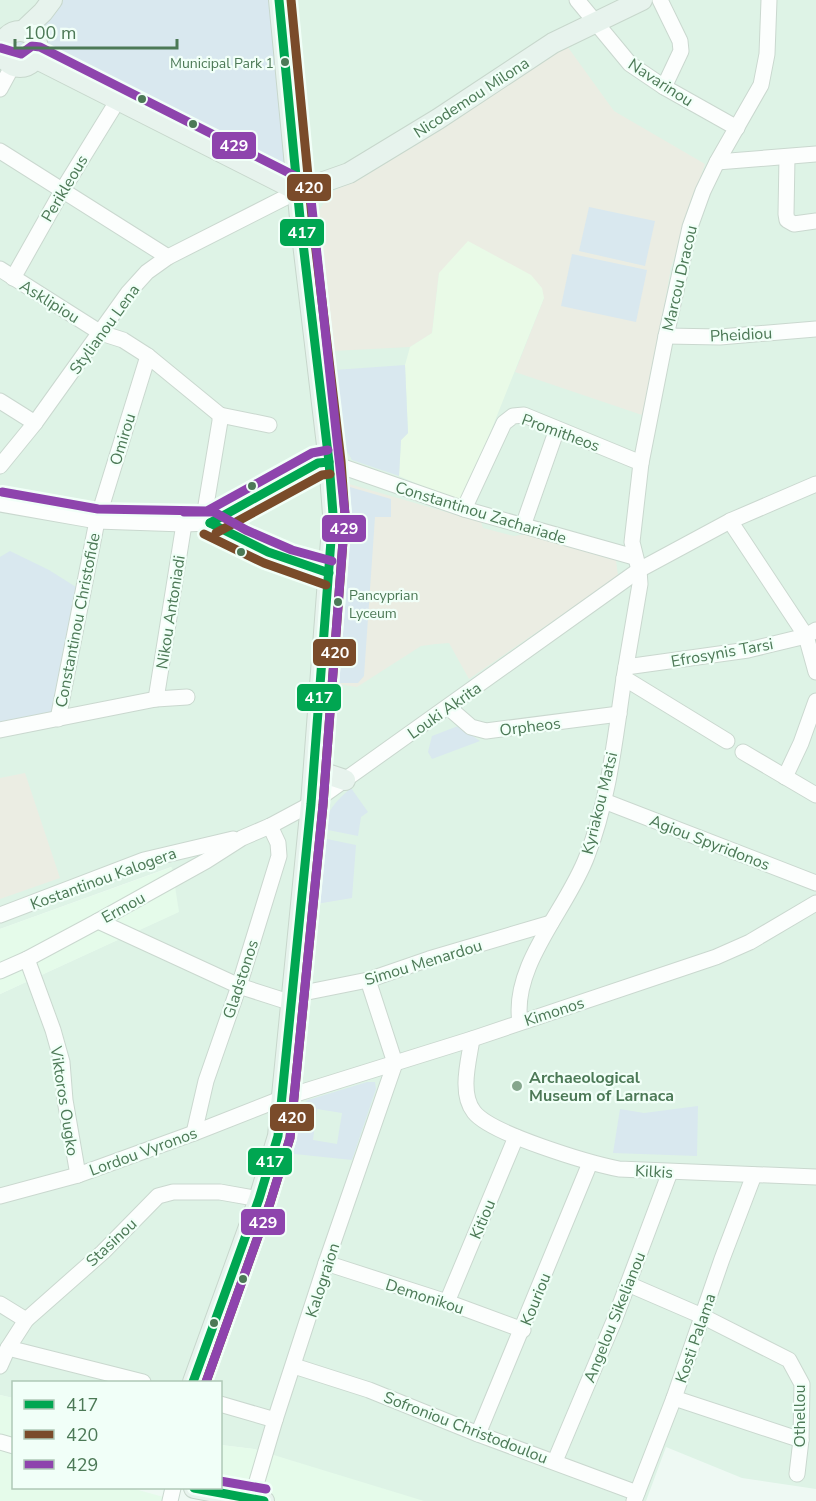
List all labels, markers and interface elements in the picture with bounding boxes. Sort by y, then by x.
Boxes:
scale bar [15,12,177,50]
text: 100 m [24,21,76,45]
street label: Nicodemou Milona [409,52,534,143]
place label: Municipal Park 1 [170,54,274,73]
street label: Navarinou [624,54,697,112]
marker: Municipal Park 1 [279,56,291,68]
unlabelled marker [136,93,148,105]
unlabelled marker [187,118,199,130]
line badge: 429 [211,131,257,160]
text: 429 [220,135,248,157]
street label: Perikleous [36,151,93,226]
line badge: 420 [286,173,332,202]
text: 420 [295,177,323,199]
line badge: 417 [279,218,325,247]
text: 417 [288,222,316,244]
street label: Marcou Dracou [657,223,703,333]
street label: Asklipiou [15,275,84,329]
street label: Stylianou Lena [65,280,145,379]
street label: Pheidiou [709,322,773,348]
street label: Promitheos [519,409,603,457]
street label: Omirou [105,411,141,468]
street label: Constantinou Zachariade [392,476,569,549]
unlabelled marker [246,480,258,492]
line badge: 429 [321,514,367,543]
text: 429 [330,518,358,540]
street label: Constantinou Christofide [50,531,106,709]
unlabelled marker [235,546,247,558]
street label: Nikou Antoniadi [151,554,191,671]
place label: Pancyprian Lyceum [349,586,418,623]
marker: Pancyprian Lyceum [332,596,344,608]
street label: Efrosynis Tarsi [669,633,775,673]
line badge: 420 [312,638,357,667]
text: 420 [321,642,349,664]
street label: Louki Akrita [403,677,486,744]
line badge: 417 [296,683,342,712]
text: 417 [305,687,333,709]
street label: Orpheos [498,712,562,742]
street label: Kyriakou Matsi [577,750,623,857]
street label: Agiou Spyridonos [646,810,773,876]
street label: Kostantinou Kalogera [27,842,179,916]
street label: Ermou [98,887,149,929]
street label: Simou Menardou [362,935,485,991]
street label: Gladstonos [218,937,264,1022]
street label: Kimonos [521,992,587,1032]
street label: Viktoros Ougko [44,1044,84,1158]
place label: Archaeological Museum of Larnaca [529,1067,674,1107]
marker: Archaeological Museum of Larnaca [510,1079,524,1093]
line badge: 420 [269,1103,315,1132]
text: 420 [278,1107,306,1129]
street label: Lordou Vyronos [86,1122,200,1182]
line badge: 417 [247,1147,293,1176]
text: 417 [256,1151,284,1173]
street label: Kilkis [634,1160,673,1184]
street label: Kitiou [465,1196,501,1243]
line badge: 429 [240,1208,286,1236]
text: 429 [249,1212,277,1234]
street label: Stasinou [81,1213,142,1272]
street label: Kalograion [301,1240,345,1320]
street label: Angelou Sikelianou [579,1249,651,1386]
street label: Kouriou [515,1270,556,1329]
unlabelled marker [237,1273,249,1285]
street label: Demonikou [383,1274,467,1320]
street label: Kosti Palama [670,1291,722,1386]
unlabelled marker [208,1317,220,1329]
legend [12,1381,222,1489]
street label: Othellou [789,1385,811,1447]
street label: Sofroniou Christodoulou [380,1386,551,1469]
text: 417 [66,1393,98,1417]
text: 420 [66,1423,98,1447]
text: 429 [66,1453,98,1477]

